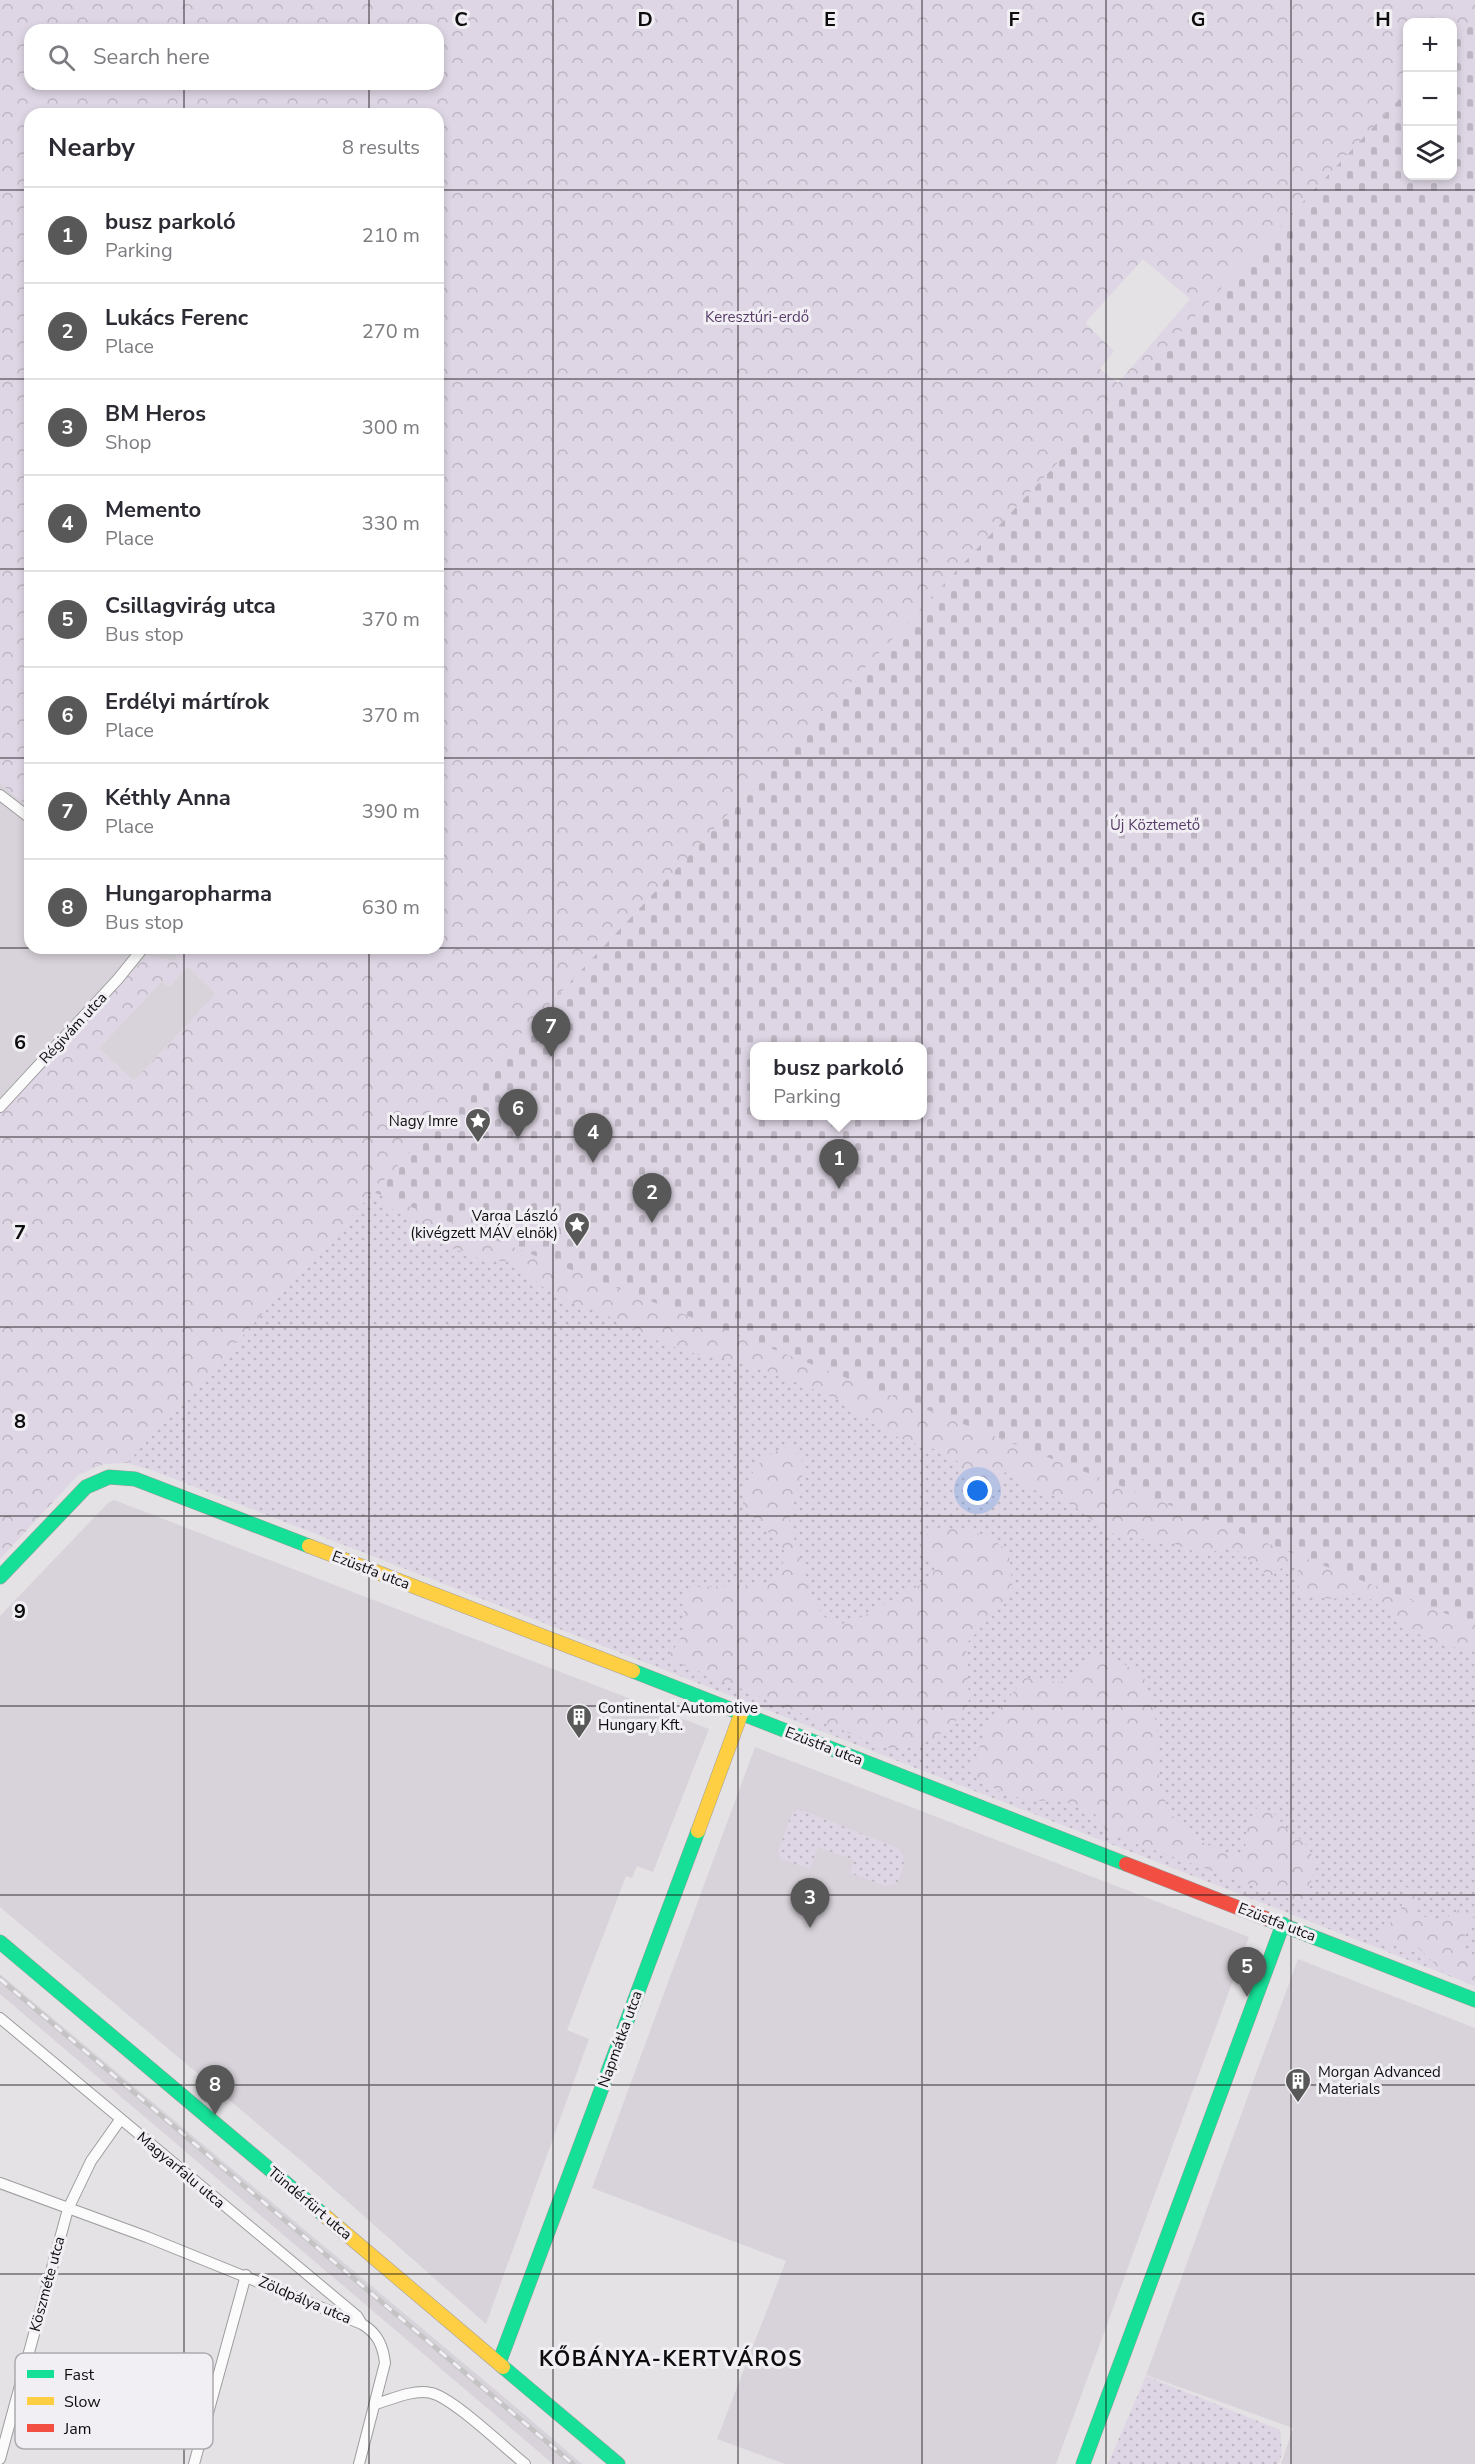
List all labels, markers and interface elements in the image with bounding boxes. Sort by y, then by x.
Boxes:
text: C [454,6,468,33]
text: D [637,6,653,33]
text: E [824,6,836,33]
text: F [1008,6,1020,33]
text: G [1191,6,1205,33]
text: H [1375,6,1391,33]
map controls [1403,18,1457,180]
button: + [1403,18,1457,72]
search box [24,24,444,90]
icon: search [45,41,78,74]
text: Search here [93,42,210,72]
button: − [1403,72,1457,126]
button: layers [1403,126,1457,180]
text: Nearby [48,130,135,165]
text: 8 results [342,134,420,161]
text: busz parkoló [105,207,236,237]
text: 1 [62,222,74,249]
text: 210 m [362,222,420,249]
text: Parking [105,237,173,264]
text: Lukács Ferenc [105,303,248,333]
park label: Keresztúri-erdő [705,307,809,327]
text: 2 [62,318,74,345]
text: 270 m [362,318,420,345]
text: Place [105,333,154,360]
text: BM Heros [105,399,206,429]
text: 3 [62,414,74,441]
text: 300 m [362,414,420,441]
text: Shop [105,429,151,456]
text: Memento [105,495,201,525]
text: 4 [62,510,74,537]
text: 330 m [362,510,420,537]
text: Place [105,525,154,552]
text: Csillagvirág utca [105,591,276,621]
text: 5 [62,606,74,633]
text: 370 m [362,606,420,633]
text: Bus stop [105,621,184,648]
text: Erdélyi mártírok [105,687,269,717]
text: 6 [62,702,74,729]
text: 370 m [362,702,420,729]
text: Place [105,717,154,744]
text: Kéthly Anna [105,783,231,813]
text: 7 [62,798,74,825]
text: 390 m [362,798,420,825]
text: Place [105,813,154,840]
park label: Új Köztemető [1110,814,1200,835]
text: Hungaropharma [105,879,272,909]
text: 8 [62,894,74,921]
text: 630 m [362,894,420,921]
text: Bus stop [105,909,184,936]
street label: Régivám utca [35,988,111,1068]
pin: 7 [532,1008,570,1057]
text: 6 [14,1029,26,1056]
popup [750,1042,927,1120]
text: busz parkoló [773,1053,904,1083]
text: Parking [773,1083,841,1110]
pin: 6 [498,1090,538,1139]
place icon: Nagy Imre [463,1106,493,1144]
place label: Nagy Imre [389,1111,458,1131]
pin: 4 [574,1114,612,1163]
pin: 1 [820,1140,858,1189]
pin: 2 [632,1174,672,1223]
place label: Varga László (kivégzett MÁV elnök) [410,1206,558,1243]
place icon: Varga László (kivégzett MÁV elnök) [562,1210,592,1248]
text: 7 [14,1219,26,1246]
text: 8 [14,1408,26,1435]
your location [963,1476,992,1505]
street label: Ezüstfa utca [329,1546,413,1594]
text: 9 [14,1598,26,1625]
place label: Continental Automotive Hungary Kft. [598,1698,758,1735]
building icon: Continental Automotive Hungary Kft. [564,1702,594,1740]
street label: Ezüstfa utca [782,1722,866,1770]
pin: 3 [790,1878,830,1928]
street label: Ezüstfa utca [1235,1898,1319,1946]
pin: 5 [1228,1948,1266,1997]
street label: Napmátka utca [593,1988,647,2090]
place label: Morgan Advanced Materials [1318,2062,1441,2099]
pin: 8 [196,2066,234,2115]
building icon: Morgan Advanced Materials [1283,2066,1313,2104]
street label: Magyarfalu utca [133,2127,229,2213]
street label: Tündérfürt utca [264,2162,356,2244]
street label: Köszméte utca [25,2234,69,2334]
street label: Zöldpálya utca [256,2271,354,2329]
district label: KŐBÁNYA-KERTVÁROS [539,2345,803,2373]
legend [15,2353,213,2449]
text: Fast [64,2364,95,2386]
text: Slow [64,2391,101,2413]
text: Jam [63,2418,91,2440]

